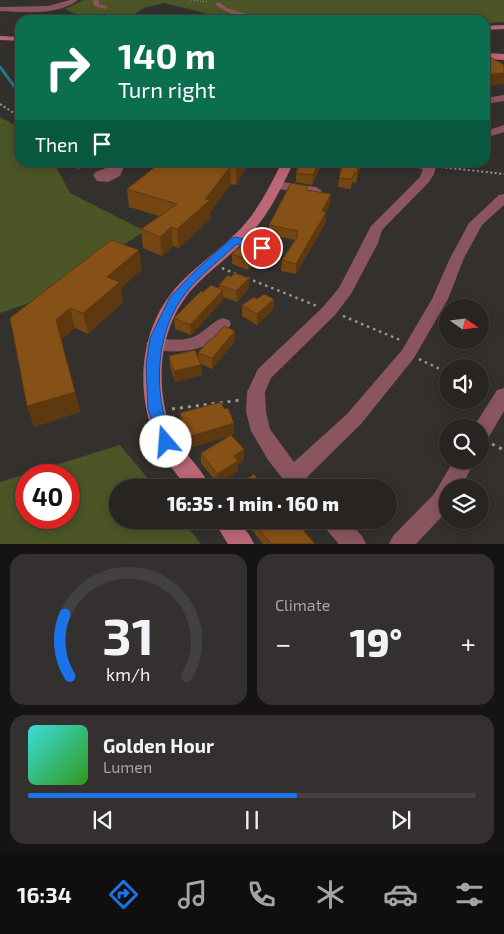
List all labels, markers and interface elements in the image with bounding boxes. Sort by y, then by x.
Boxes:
text: 140 m [118,34,216,76]
icon: right [35,35,100,100]
text: Turn right [118,76,216,102]
icon: arrive [88,130,116,158]
text: Then [35,133,78,156]
pin [241,227,283,269]
icon: arrive [248,234,276,262]
north arrow [439,299,489,349]
map controls [439,299,489,529]
button: sound [439,359,489,409]
position arrow [139,415,191,467]
button: search [439,419,489,469]
speed limit sign: 40 [15,464,80,529]
button: layers [439,479,489,529]
text: 16:35 · 1 min · 160 m [167,492,339,515]
text: Climate [275,595,330,614]
text: 31 [103,603,154,665]
text: 19° [350,619,402,665]
text: − [275,626,291,660]
text: + [461,626,476,660]
text: km/h [106,663,151,685]
text: Golden Hour [103,734,214,757]
text: Lumen [103,757,152,776]
icon: previous [89,806,117,834]
icon: pause [238,806,266,834]
icon: next [387,806,415,834]
icon: directions [106,877,141,912]
icon: music [175,877,210,912]
icon: phone [244,877,279,912]
icon: climate [313,877,348,912]
icon: car [383,877,418,912]
icon: filters [452,877,487,912]
text: 16:34 [17,881,72,907]

